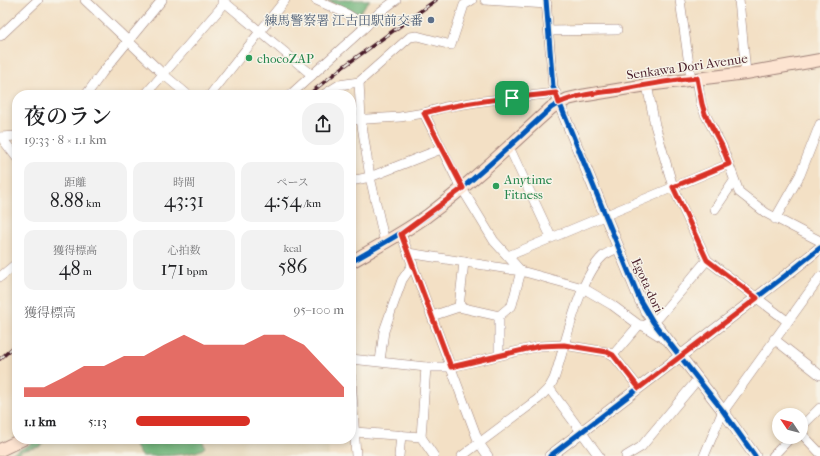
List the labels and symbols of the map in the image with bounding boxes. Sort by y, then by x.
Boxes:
place label: 練馬警察署 江古田駅前交番 [264,13,423,28]
marker: 練馬警察署 江古田駅前交番 [426,15,436,25]
place label: chocoZAP [257,51,314,66]
street label: Senkawa Dori Avenue [626,51,749,82]
marker: chocoZAP [244,53,254,63]
pin [495,81,529,115]
place label: Anytime Fitness [503,172,553,202]
marker: Anytime Fitness [491,181,501,191]
street label: Egota-dori [628,256,667,315]
north arrow [772,408,808,444]

